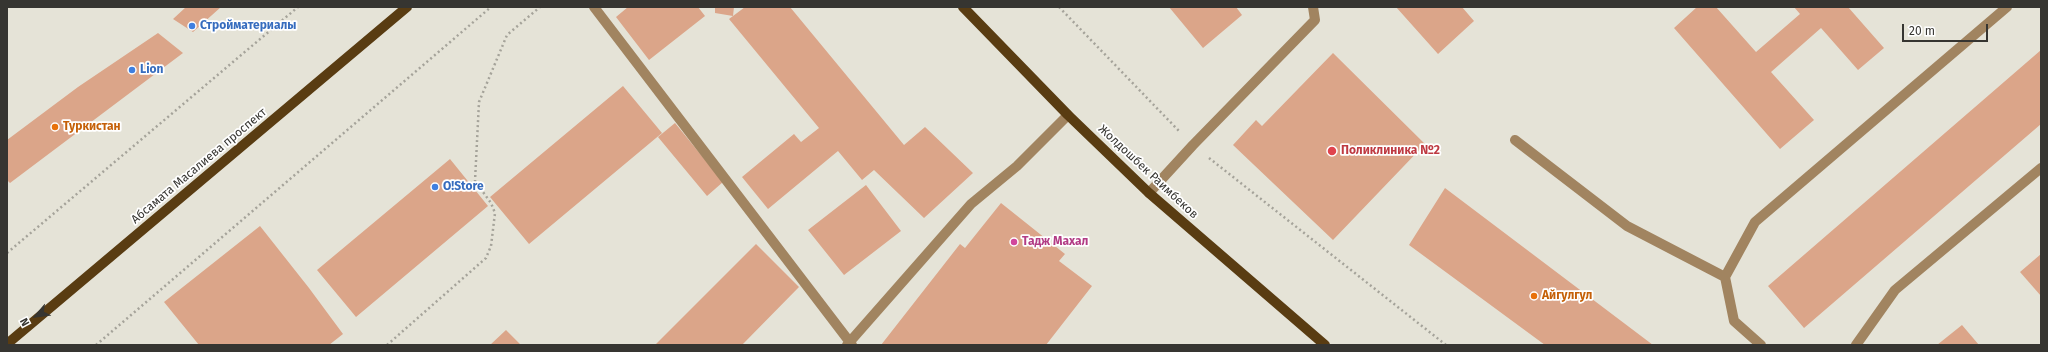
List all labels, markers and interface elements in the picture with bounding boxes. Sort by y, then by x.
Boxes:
scale bar [1904,16,1990,42]
place label: Стройматериалы [200,19,296,33]
marker: Стройматериалы [187,21,197,31]
text: 20 m [1909,24,1935,38]
place label: Lion [140,63,163,77]
marker: Lion [127,65,137,75]
street label: Абсамата Масалиева проспект [128,105,270,227]
place label: Туркистан [63,120,121,134]
marker: Туркистан [50,122,60,132]
street label: Жолдошбек Раимбеков [1095,122,1201,222]
place label: Поликлиника №2 [1341,144,1440,158]
marker: Поликлиника №2 [1326,145,1338,157]
place label: O!Store [443,180,484,194]
marker: O!Store [430,182,440,192]
place label: Тадж Махал [1022,235,1088,249]
marker: Тадж Махал [1009,237,1019,247]
place label: Айгулгул [1542,289,1592,303]
marker: Айгулгул [1529,291,1539,301]
north arrow [16,296,56,336]
text: N [18,316,32,328]

